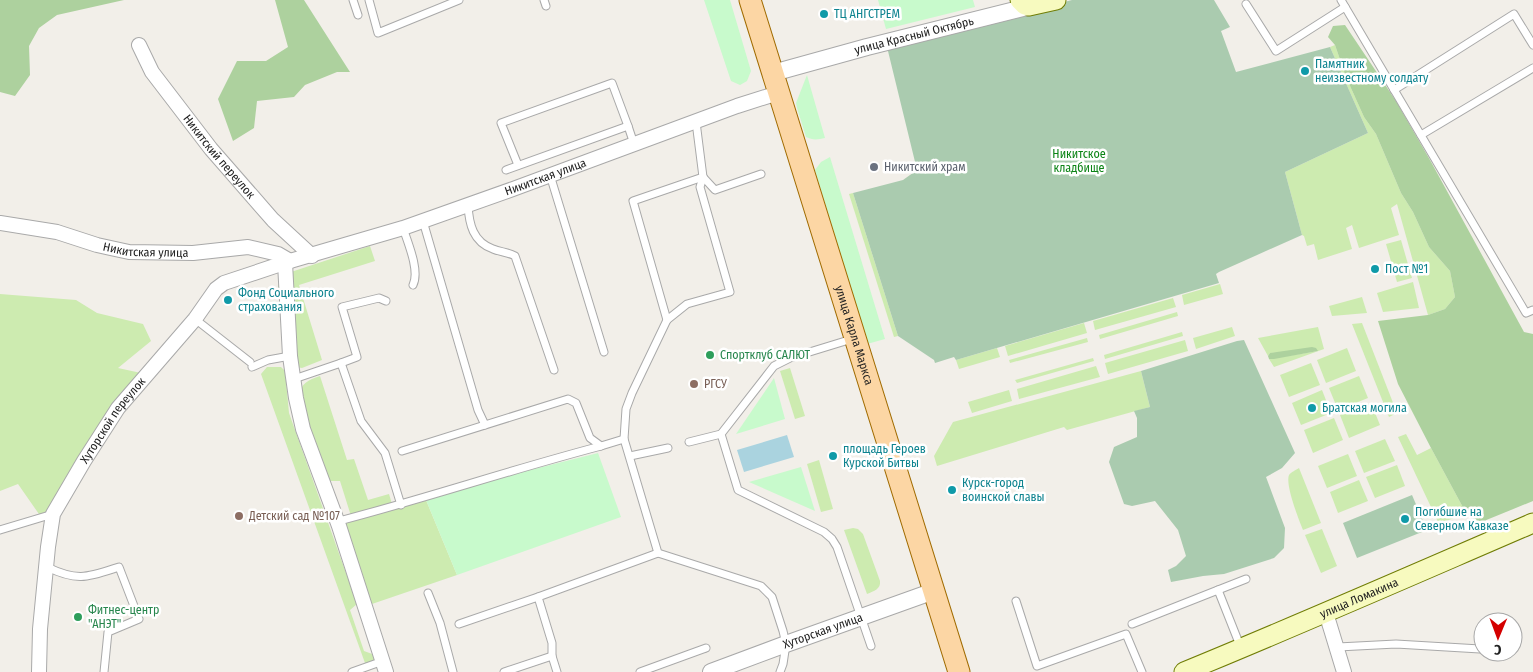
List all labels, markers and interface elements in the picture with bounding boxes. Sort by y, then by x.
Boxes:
place label: ТЦ АНГСТРЕМ [834,7,900,21]
marker: ТЦ АНГСТРЕМ [818,8,830,20]
street label: улица Красный Октябрь [853,14,975,57]
place label: Памятник неизвестному солдату [1315,57,1429,85]
marker: Памятник неизвестному солдату [1299,65,1311,77]
street label: Никитский переулок [180,112,258,202]
park label: Никитское кладбище [1052,147,1106,175]
street label: Никитская улица [503,155,588,198]
place label: Никитский храм [884,160,966,174]
marker: Никитский храм [868,161,880,173]
street label: Никитская улица [102,240,189,260]
place label: Пост №1 [1385,262,1428,276]
marker: Пост №1 [1369,263,1381,275]
street label: улица Карла Маркса [832,284,876,387]
place label: Фонд Социального страхования [238,286,334,314]
marker: Фонд Социального страхования [222,294,234,306]
place label: Спортклуб САЛЮТ [720,348,811,362]
marker: Спортклуб САЛЮТ [704,349,716,361]
street label: Хуторской переулок [77,374,148,466]
place label: РГСУ [704,377,727,391]
marker: РГСУ [688,378,700,390]
place label: Братская могила [1322,401,1407,415]
marker: Братская могила [1306,402,1318,414]
place label: площадь Героев Курской Битвы [843,442,926,470]
marker: площадь Героев Курской Битвы [827,450,839,462]
place label: Курск-город воинской славы [962,476,1045,504]
marker: Курск-город воинской славы [946,484,958,496]
place label: Погибшие на Северном Кавказе [1415,505,1509,533]
place label: Детский сад №107 [248,509,340,523]
marker: Детский сад №107 [233,510,245,522]
marker: Погибшие на Северном Кавказе [1399,513,1411,525]
street label: улица Ломакина [1318,575,1400,621]
place label: Фитнес-центр "АНЭТ" [88,603,159,631]
street label: Хуторская улица [781,610,865,652]
marker: Фитнес-центр "АНЭТ" [72,611,84,623]
north arrow [1473,612,1523,662]
text: С [1493,641,1502,658]

